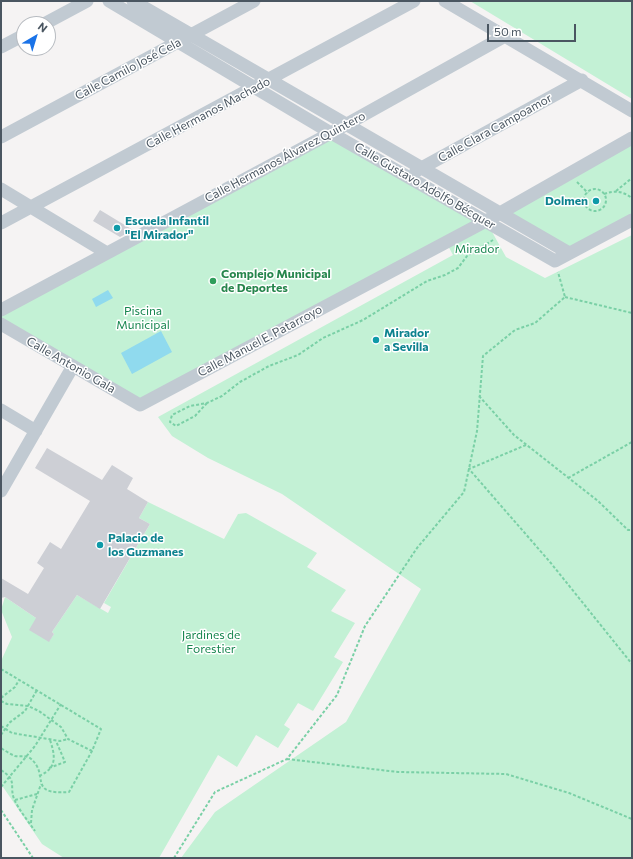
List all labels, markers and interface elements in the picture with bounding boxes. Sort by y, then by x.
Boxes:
north arrow [16,16,56,56]
scale bar [489,16,578,42]
text: N [36,19,50,35]
text: 50 m [494,24,522,38]
street label: Calle Camilo José Cela [72,35,184,103]
street label: Calle Hermanos Machado [143,74,273,152]
street label: Calle Clara Campoamor [436,91,554,165]
street label: Calle Hermanos Álvarez Quintero [202,108,368,206]
street label: Calle Gustavo Adolfo Bécquer [352,140,498,232]
place label: Dolmen [545,194,588,208]
marker: Dolmen [591,196,601,206]
place label: Escuela Infantil "El Mirador" [125,214,209,242]
marker: Escuela Infantil "El Mirador" [112,223,122,233]
park label: Mirador [455,242,499,256]
place label: Complejo Municipal de Deportes [221,267,331,295]
marker: Complejo Municipal de Deportes [208,276,218,286]
street label: Calle Manuel E. Patarroyo [195,302,325,380]
park label: Piscina Municipal [116,304,170,332]
place label: Mirador a Sevilla [384,326,429,354]
street label: Calle Antonio Gala [24,334,118,396]
marker: Mirador a Sevilla [371,335,381,345]
place label: Palacio de los Guzmanes [108,531,184,559]
marker: Palacio de los Guzmanes [95,540,105,550]
park label: Jardines de Forestier [182,628,240,656]

